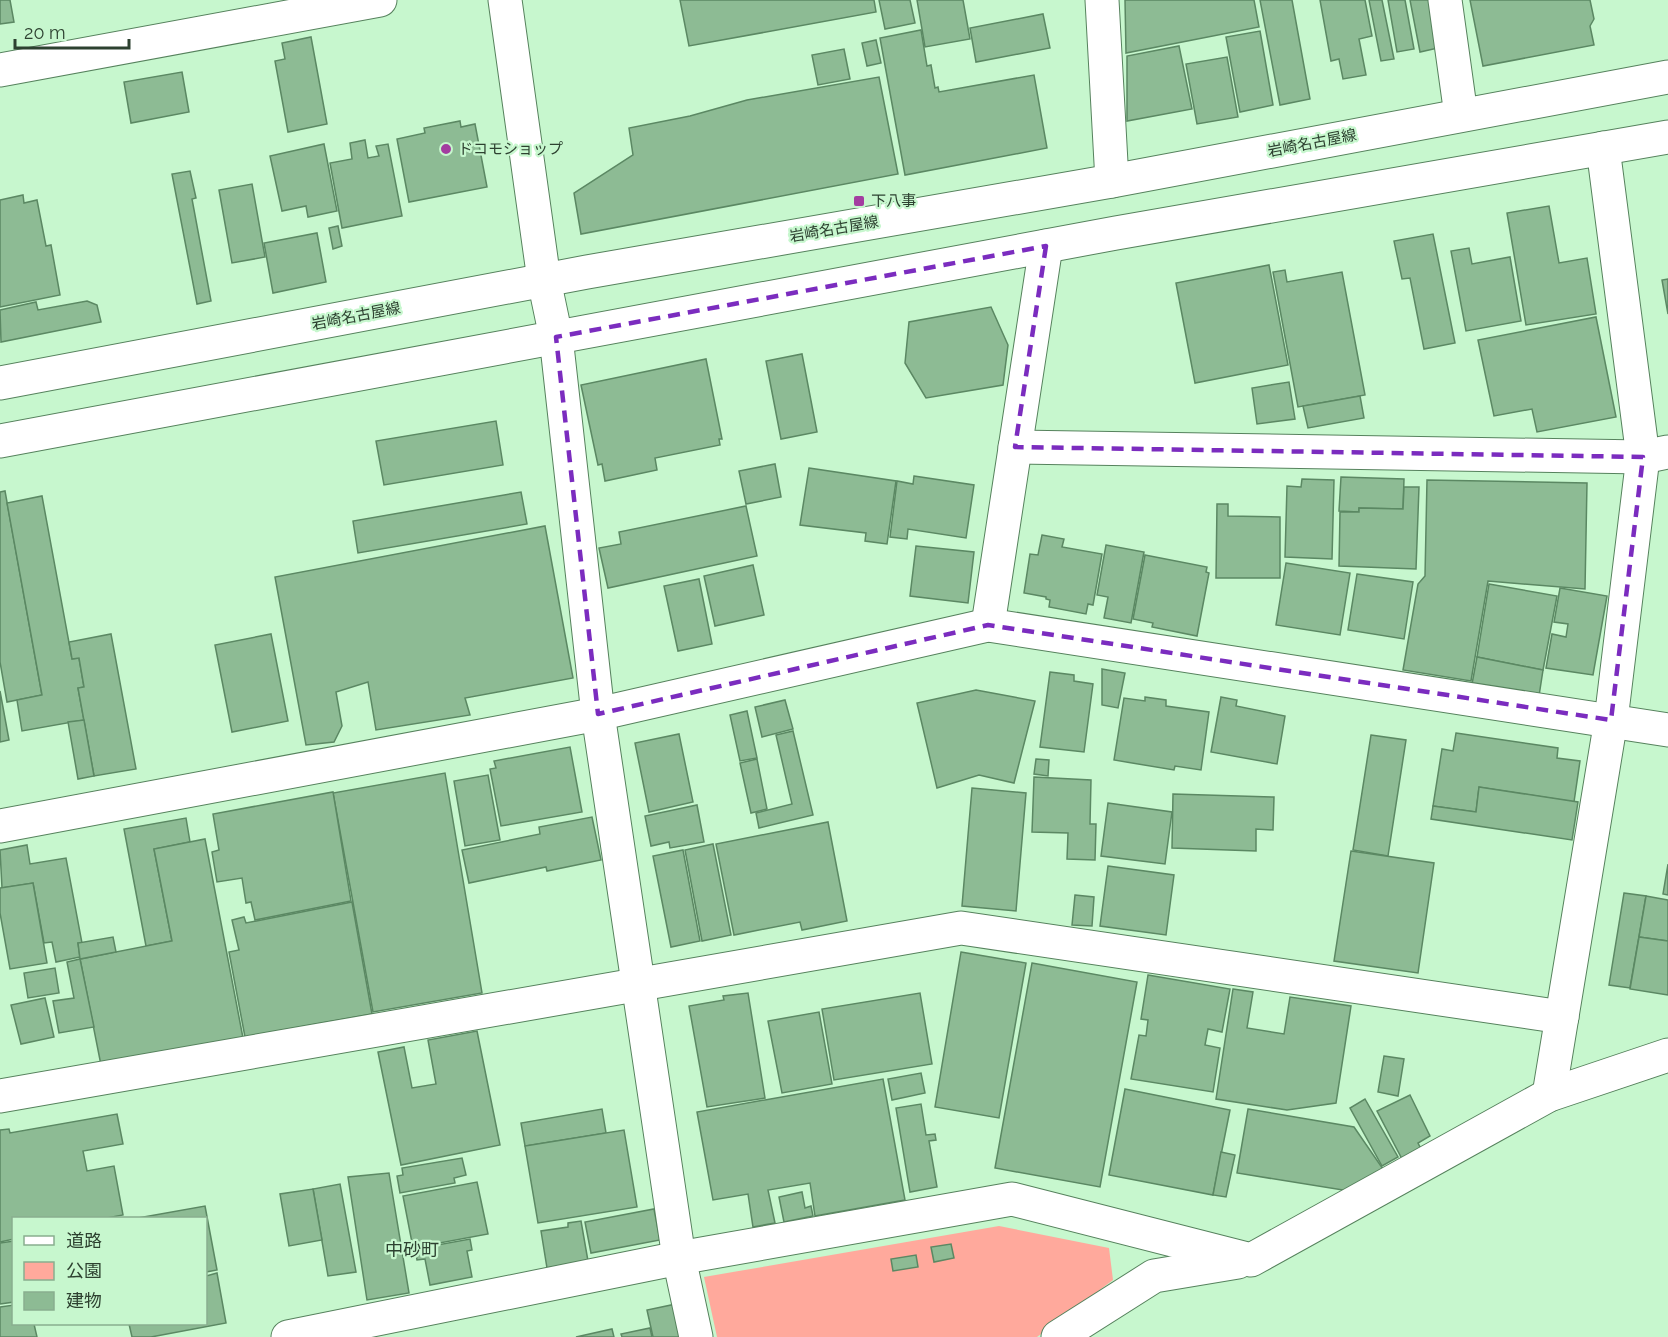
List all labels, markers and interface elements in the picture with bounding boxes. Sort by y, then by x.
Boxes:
scale bar [15,12,129,50]
text: 20 m [24,22,66,43]
street label: 岩崎名古屋線 [1266,126,1358,160]
place label: ドコモショップ [458,140,563,158]
marker: ドコモショップ [439,142,453,156]
place label: 下八事 [871,192,916,210]
marker: 下八事 [852,194,866,208]
street label: 岩崎名古屋線 [788,212,880,246]
street label: 岩崎名古屋線 [310,299,402,333]
legend [12,1217,207,1325]
text: 道路 [66,1230,102,1251]
district label: 中砂町 [385,1239,439,1260]
text: 公園 [66,1260,102,1281]
text: 建物 [66,1290,102,1311]

